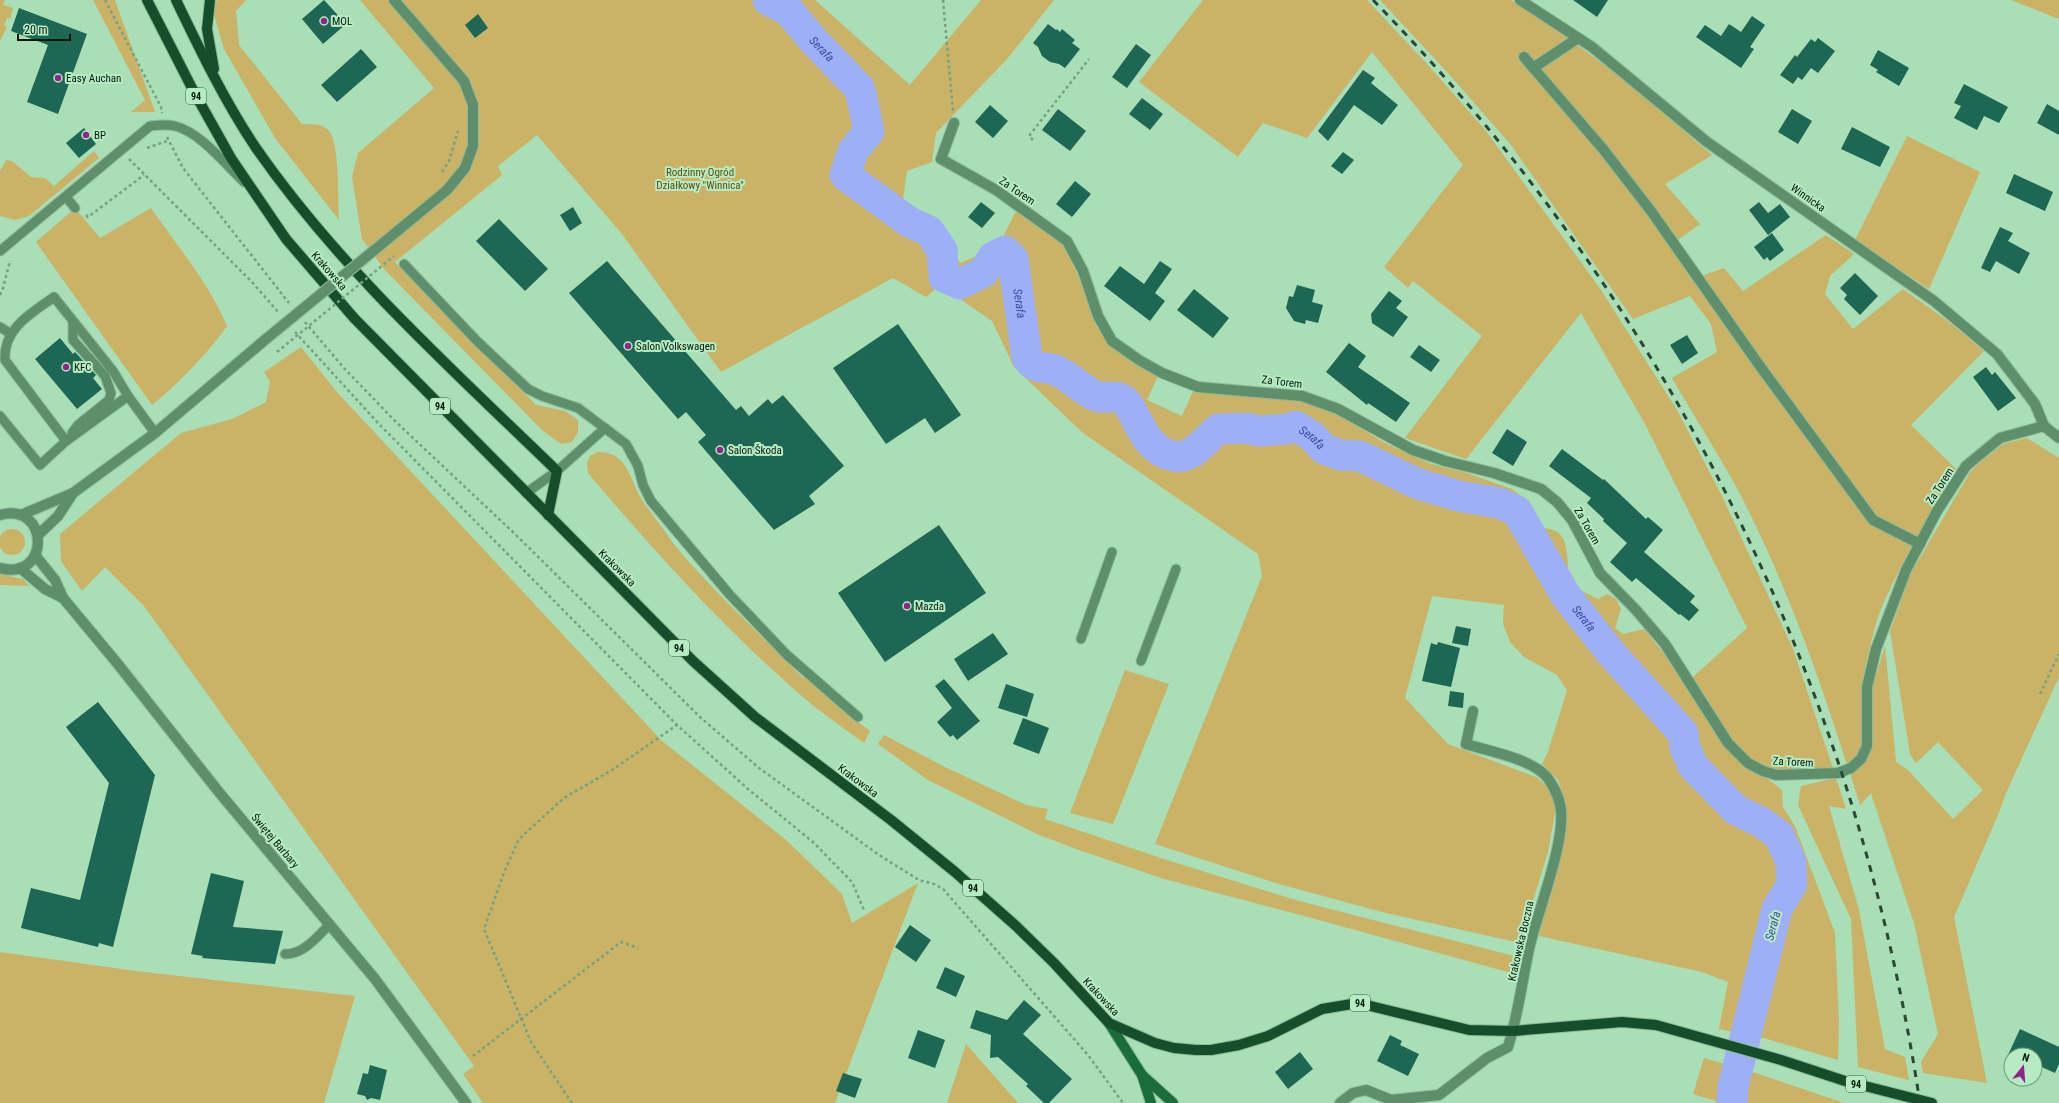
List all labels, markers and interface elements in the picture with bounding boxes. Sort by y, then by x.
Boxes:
place label: MOL [332,15,352,28]
scale bar [18,16,70,42]
marker: MOL [319,16,329,26]
text: 20 m [24,23,48,37]
water label: Serafa [806,34,837,65]
place label: Easy Auchan [66,72,121,85]
marker: Easy Auchan [53,73,63,83]
road number: 94 [186,88,206,104]
place label: BP [94,129,106,142]
marker: BP [81,130,91,140]
park label: Rodzinny Ogród Działkowy "Winnica" [656,166,744,192]
street label: Za Torem [996,174,1038,208]
street label: Winnicka [1788,181,1828,215]
street label: Krakowska [309,249,349,293]
water label: Serafa [1010,288,1028,319]
place label: Salon Volkswagen [636,340,715,353]
marker: Salon Volkswagen [623,341,633,351]
place label: KFC [74,361,92,374]
marker: KFC [61,362,71,372]
street label: Za Torem [1261,373,1303,391]
road number: 94 [430,398,450,414]
water label: Serafa [1296,423,1328,452]
place label: Salon Škoda [728,444,782,457]
marker: Salon Škoda [715,445,725,455]
street label: Za Torem [1923,465,1957,507]
street label: Za Torem [1571,505,1603,547]
street label: Krakowska [596,547,638,589]
place label: Mazda [915,600,944,613]
marker: Mazda [902,601,912,611]
water label: Serafa [1569,603,1599,635]
road number: 94 [669,640,689,656]
street label: Za Torem [1772,754,1814,770]
street label: Krakowska [835,762,881,800]
street label: Świętej Barbary [248,811,302,871]
road number: 94 [963,880,983,896]
street label: Krakowska Boczna [1505,900,1537,982]
water label: Serafa [1762,910,1784,942]
street label: Krakowska [1080,975,1122,1019]
road number: 94 [1350,995,1370,1011]
north arrow [2003,1047,2043,1087]
text: N [2021,1051,2031,1065]
road number: 94 [1846,1076,1866,1092]

